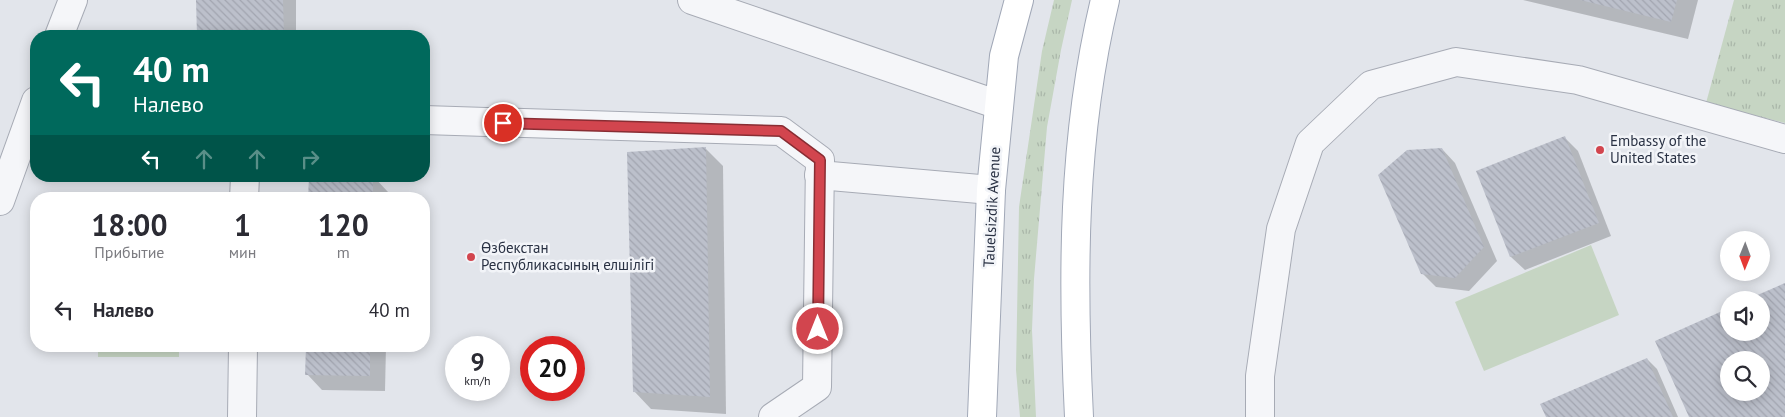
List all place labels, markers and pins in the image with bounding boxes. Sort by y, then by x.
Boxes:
pin [482,102,524,144]
place label: Embassy of the United States [1610,131,1706,167]
marker: Embassy of the United States [1594,144,1606,156]
place label: Өзбекстан Республикасының елшілігі [481,238,654,274]
marker: Өзбекстан Республикасының елшілігі [465,251,477,263]

